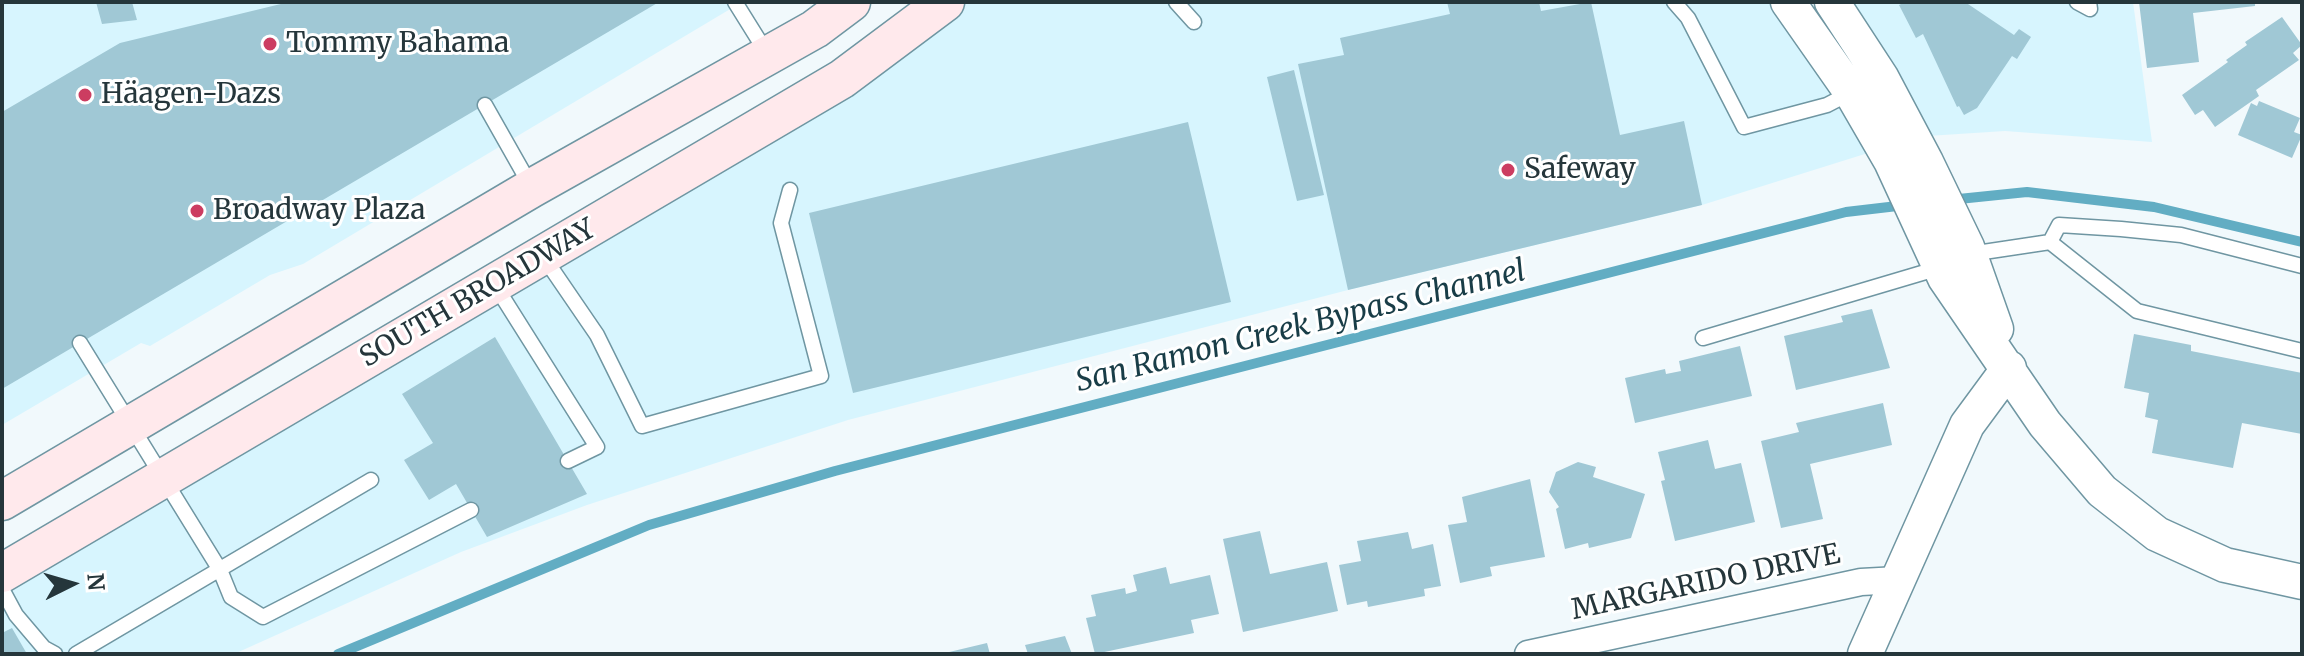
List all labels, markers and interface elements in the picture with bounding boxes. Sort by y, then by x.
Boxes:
place label: Tommy Bahama [286,27,509,61]
marker: Tommy Bahama [261,35,279,53]
place label: Häagen-Dazs [101,78,281,112]
marker: Häagen-Dazs [76,86,94,104]
place label: Safeway [1524,153,1636,187]
marker: Safeway [1499,161,1517,179]
place label: Broadway Plaza [213,194,425,228]
marker: Broadway Plaza [188,202,206,220]
street label: SOUTH BROADWAY [354,213,602,375]
water label: San Ramon Creek Bypass Channel [1072,254,1530,400]
street label: MARGARIDO DRIVE [1569,538,1843,628]
north arrow [32,544,112,624]
text: N [81,572,111,592]

